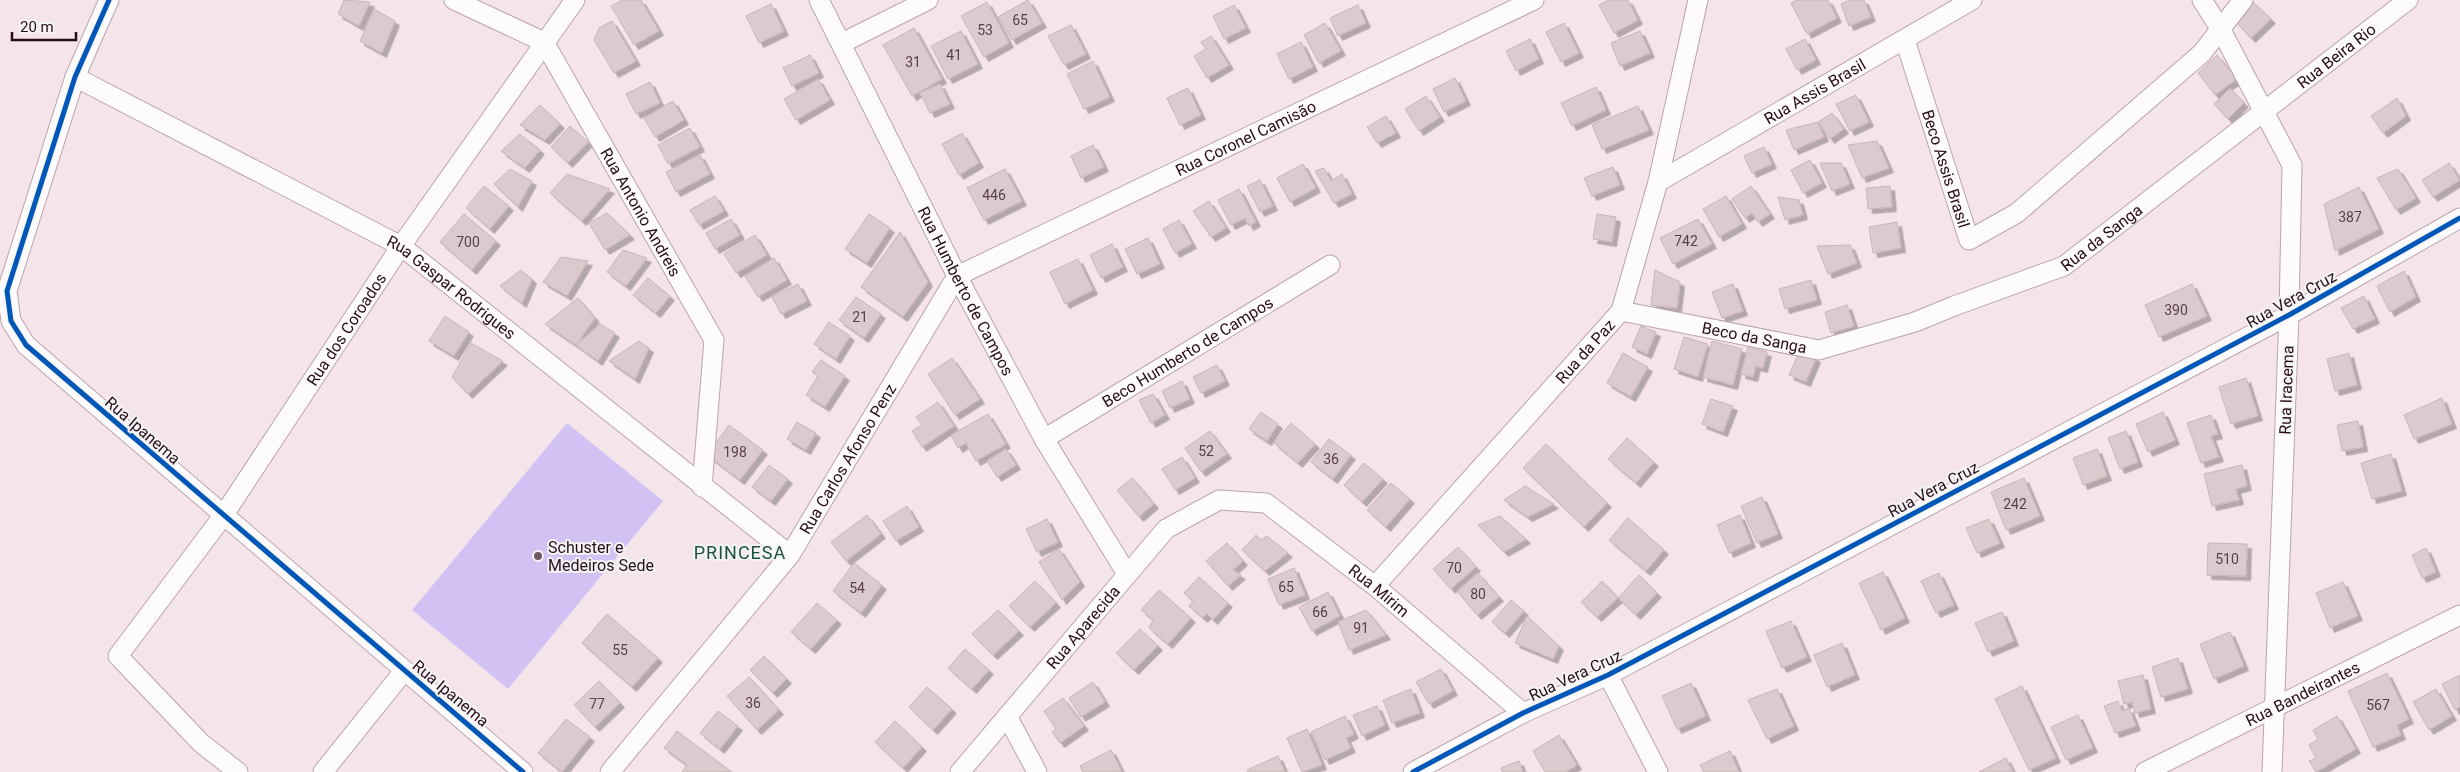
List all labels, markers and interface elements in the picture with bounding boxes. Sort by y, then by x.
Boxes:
scale bar [12,10,76,42]
house number: 65 [1012,12,1028,28]
text: 20 m [20,18,54,36]
street label: Rua Beira Rio [2293,20,2380,92]
house number: 53 [977,22,993,38]
house number: 41 [946,47,962,63]
house number: 31 [905,54,921,70]
street label: Rua Assis Brasil [1761,55,1869,129]
street label: Rua Coronel Camisão [1172,97,1319,180]
street label: Beco Assis Brasil [1918,107,1973,230]
street label: Rua Antonio Andreis [596,145,685,280]
house number: 446 [982,187,1006,203]
street label: Rua da Sanga [2057,200,2146,275]
street label: Rua Humberto de Campos [914,203,1017,379]
house number: 387 [2338,209,2362,225]
street label: Rua Gaspar Rodrigues [384,231,519,343]
house number: 742 [1674,233,1698,249]
house number: 700 [456,234,480,250]
street label: Rua Vera Cruz [2243,267,2340,332]
street label: Rua dos Coroados [303,270,391,389]
street label: Beco Humberto de Campos [1099,293,1277,411]
house number: 390 [2164,302,2188,318]
house number: 21 [852,309,868,325]
street label: Rua da Paz [1552,315,1619,388]
street label: Beco da Sanga [1700,318,1808,357]
street label: Rua Iracema [2275,345,2298,435]
street label: Rua Carlos Afonso Penz [796,380,900,538]
street label: Rua Ipanema [101,393,184,468]
house number: 52 [1198,443,1214,459]
house number: 198 [723,444,747,460]
house number: 36 [1323,451,1339,467]
street label: Rua Vera Cruz [1885,458,1982,521]
house number: 242 [2003,496,2027,512]
place label: Schuster e Medeiros Sede [548,538,654,575]
district label: PRINCESA [694,542,786,563]
marker: Schuster e Medeiros Sede [532,550,544,562]
house number: 510 [2215,551,2239,567]
street label: Rua Mirim [1345,560,1413,621]
house number: 70 [1446,560,1462,576]
house number: 65 [1278,579,1294,595]
house number: 54 [849,580,865,596]
street label: Rua Aparecida [1043,582,1124,673]
house number: 80 [1470,586,1486,602]
house number: 66 [1312,604,1328,620]
house number: 91 [1353,620,1369,636]
house number: 55 [612,642,628,658]
street label: Rua Vera Cruz [1526,646,1625,705]
street label: Rua Ipanema [409,656,493,731]
street label: Rua Bandeirantes [2243,658,2363,730]
house number: 36 [745,695,761,711]
house number: 77 [589,696,605,712]
house number: 567 [2366,697,2390,713]

